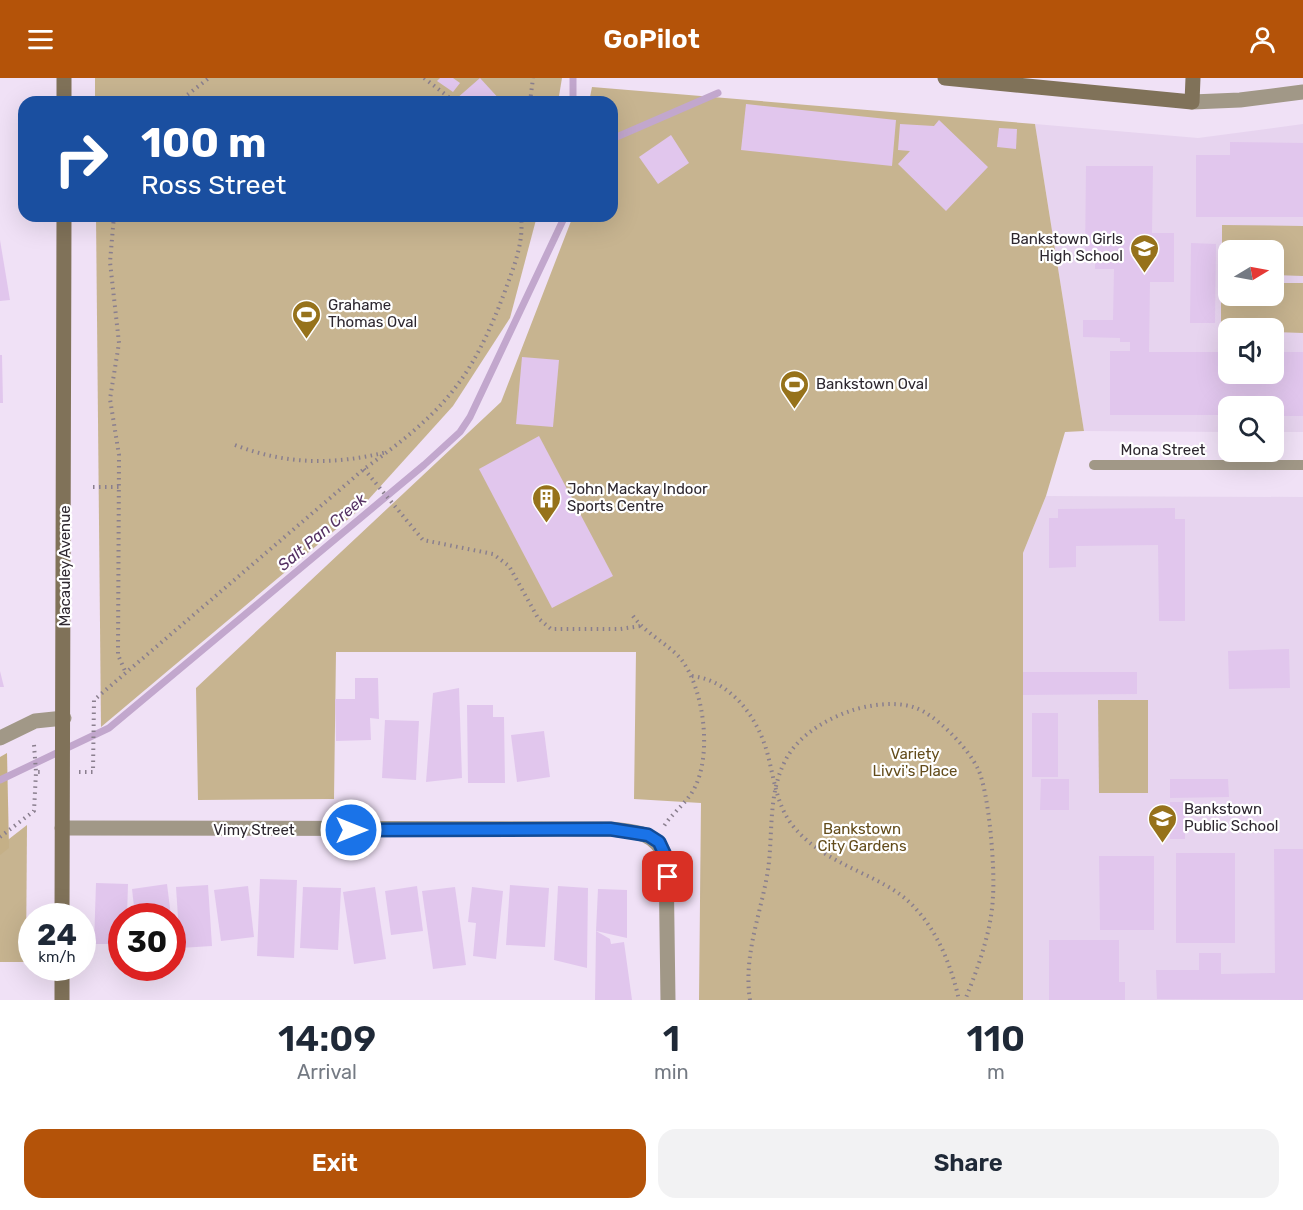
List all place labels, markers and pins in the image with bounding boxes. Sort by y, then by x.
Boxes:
place label: Bankstown Girls High School [1010,230,1123,265]
school or university icon: Bankstown Girls High School [1128,232,1160,274]
place label: Grahame Thomas Oval [328,296,417,331]
sports icon: Grahame Thomas Oval [291,298,323,340]
sports icon: Bankstown Oval [779,368,811,410]
place label: Bankstown Oval [816,375,928,393]
place label: John Mackay Indoor Sports Centre [567,480,708,515]
building icon: John Mackay Indoor Sports Centre [530,482,562,524]
place label: Bankstown Public School [1184,800,1278,835]
school or university icon: Bankstown Public School [1147,802,1179,844]
pin [642,851,693,902]

